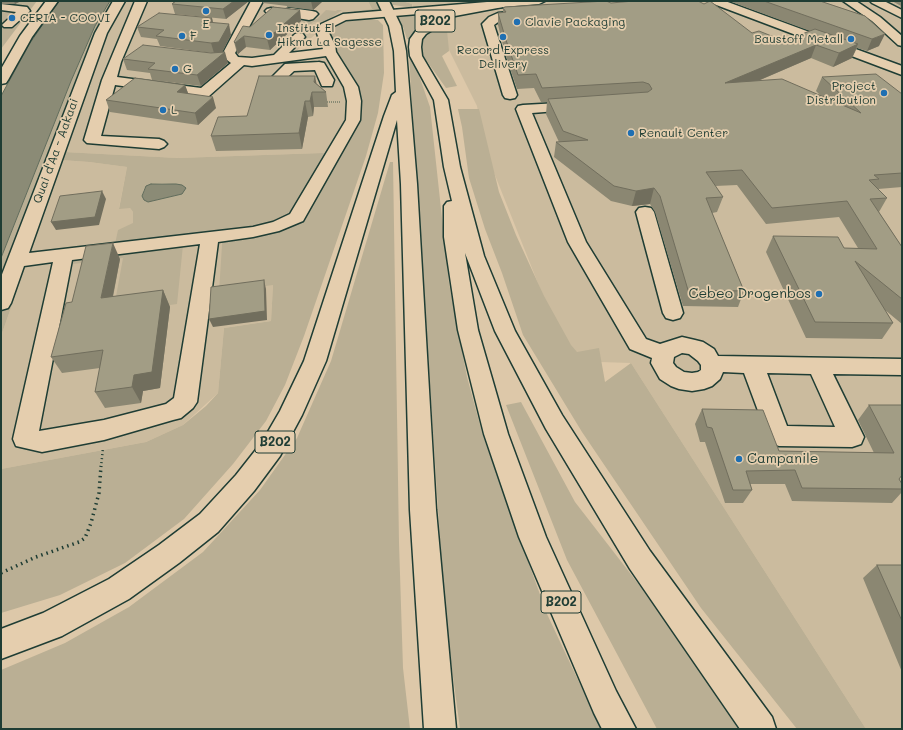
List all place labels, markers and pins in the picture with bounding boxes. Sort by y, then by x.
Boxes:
marker: E [201,6,211,16]
place label: CERIA - COOVI [20,11,110,25]
marker: CERIA - COOVI [7,13,17,23]
place label: Clavie Packaging [525,15,625,29]
place label: E [203,17,209,31]
marker: Clavie Packaging [512,17,522,27]
place label: Institut El Hikma La Sagesse [277,21,382,49]
place label: F [190,29,197,43]
marker: Institut El Hikma La Sagesse [264,30,274,40]
marker: F [177,31,187,41]
marker: Record Express Delivery [498,32,508,42]
place label: Baustoff Metall [754,32,843,46]
marker: Baustoff Metall [846,34,856,44]
place label: Record Express Delivery [457,43,549,71]
place label: G [183,62,192,76]
marker: G [170,64,180,74]
place label: Project Distribution [806,79,876,107]
marker: Project Distribution [879,88,889,98]
place label: L [171,103,177,117]
marker: L [158,105,168,115]
place label: Renault Center [639,126,728,140]
marker: Renault Center [626,128,636,138]
place label: Cebeo Drogenbos [688,286,811,302]
marker: Cebeo Drogenbos [814,289,824,299]
place label: Campanile [747,451,818,467]
marker: Campanile [734,454,744,464]

